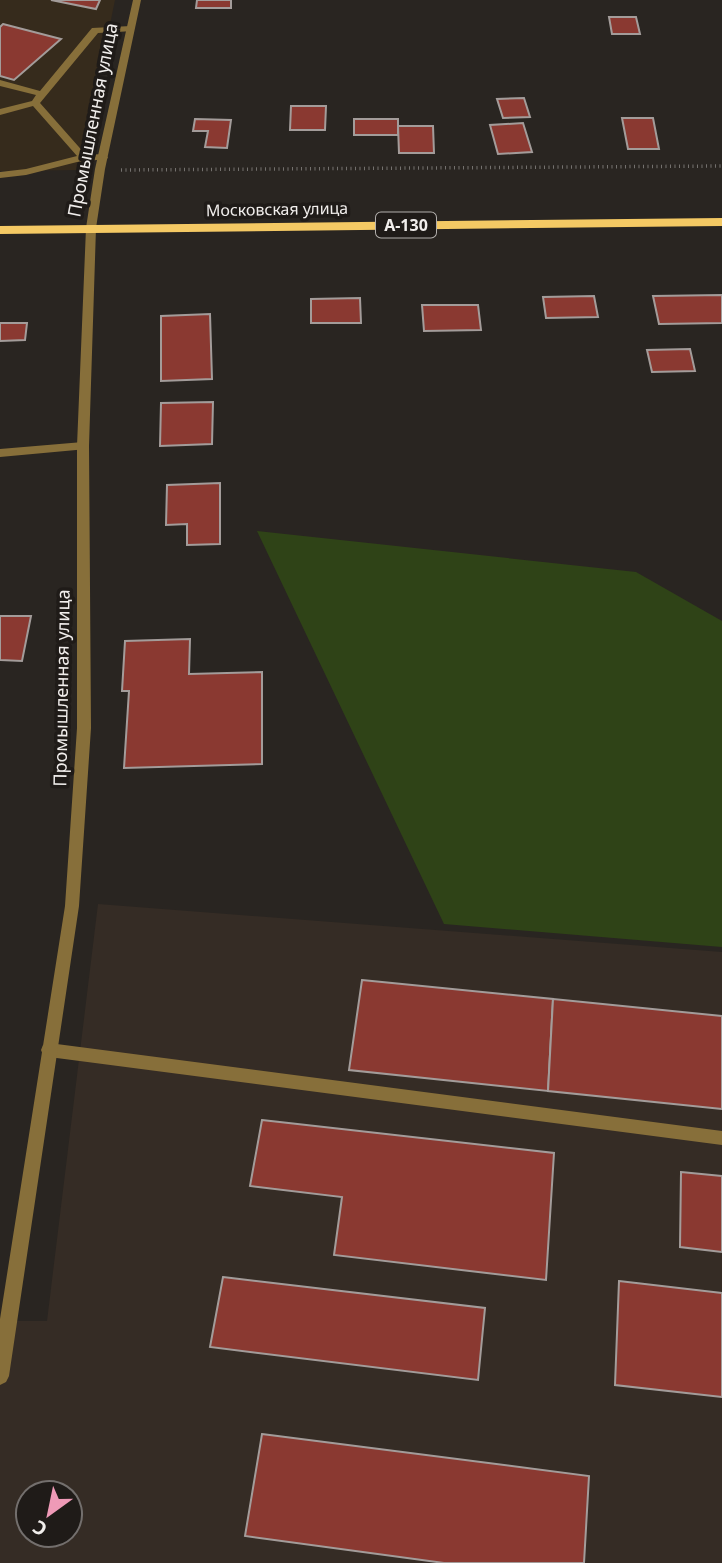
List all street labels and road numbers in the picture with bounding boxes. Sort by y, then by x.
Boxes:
street label: Промышленная улица [61,21,123,219]
street label: Московская улица [206,197,348,221]
road number: А-130 [376,213,436,238]
street label: Промышленная улица [47,589,75,787]

